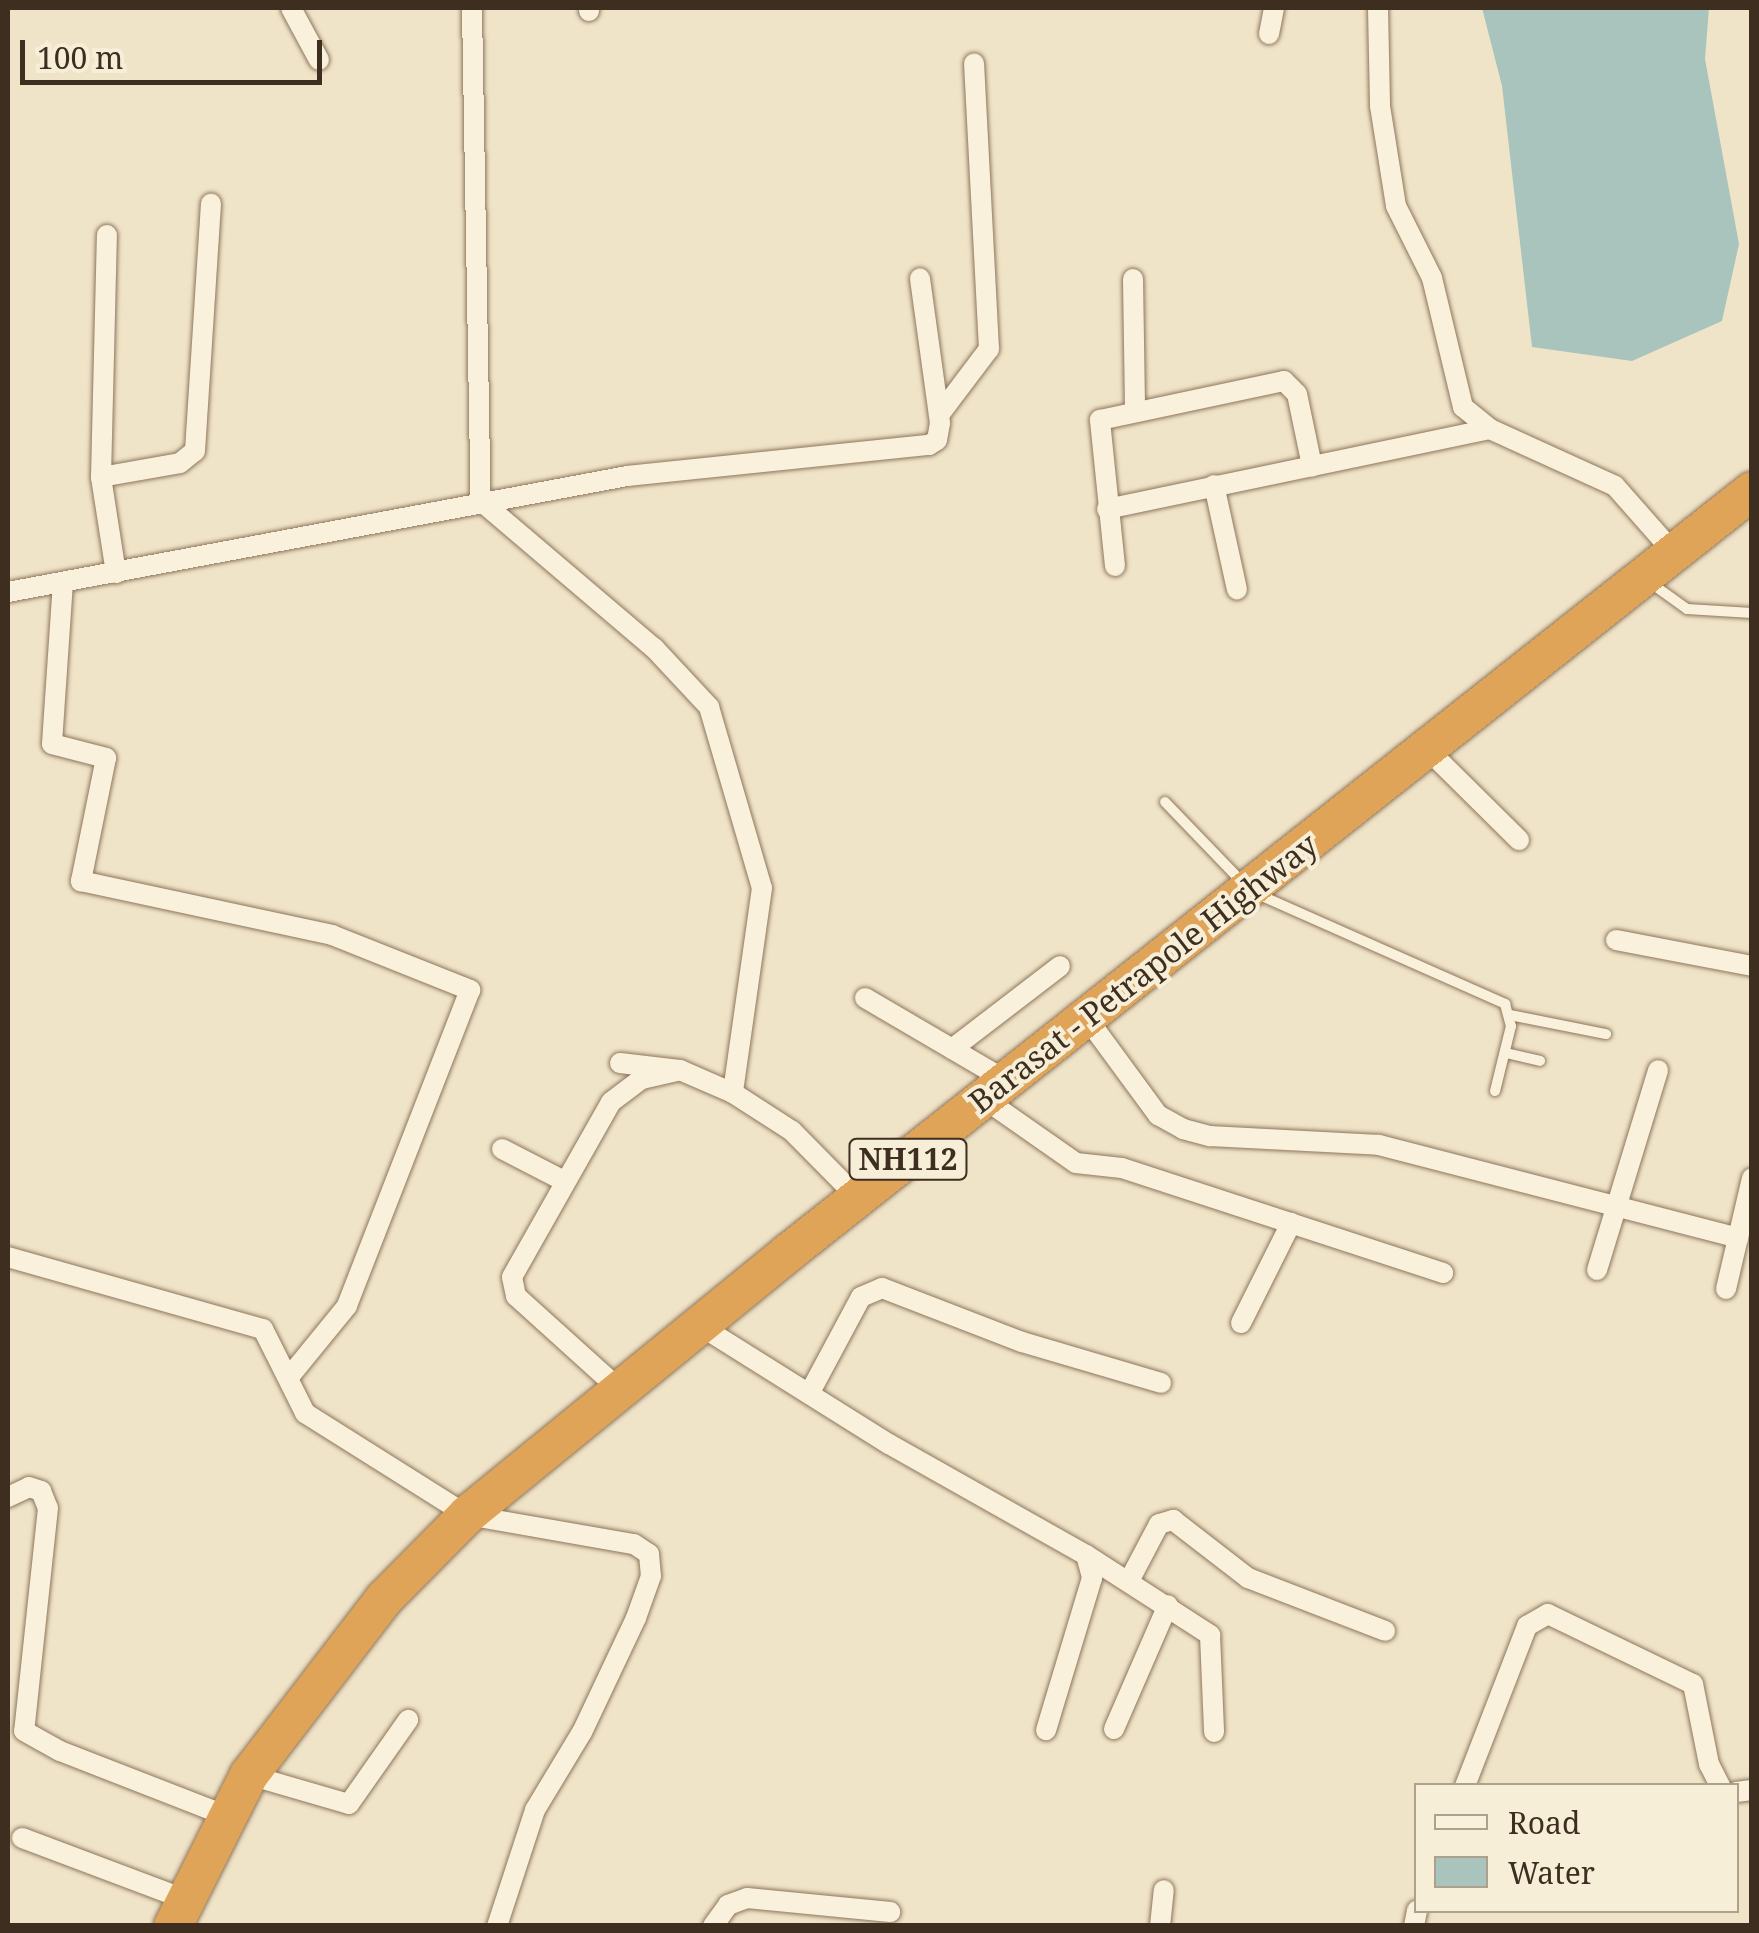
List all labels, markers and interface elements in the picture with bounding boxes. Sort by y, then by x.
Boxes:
scale bar [25,20,328,82]
text: 100 m [37,37,123,78]
street label: Barasat - Petrapole Highway [961,825,1325,1121]
road number: NH112 [848,1134,968,1184]
legend [1414,1783,1739,1913]
text: Road [1508,1802,1580,1843]
text: Water [1508,1852,1595,1893]

